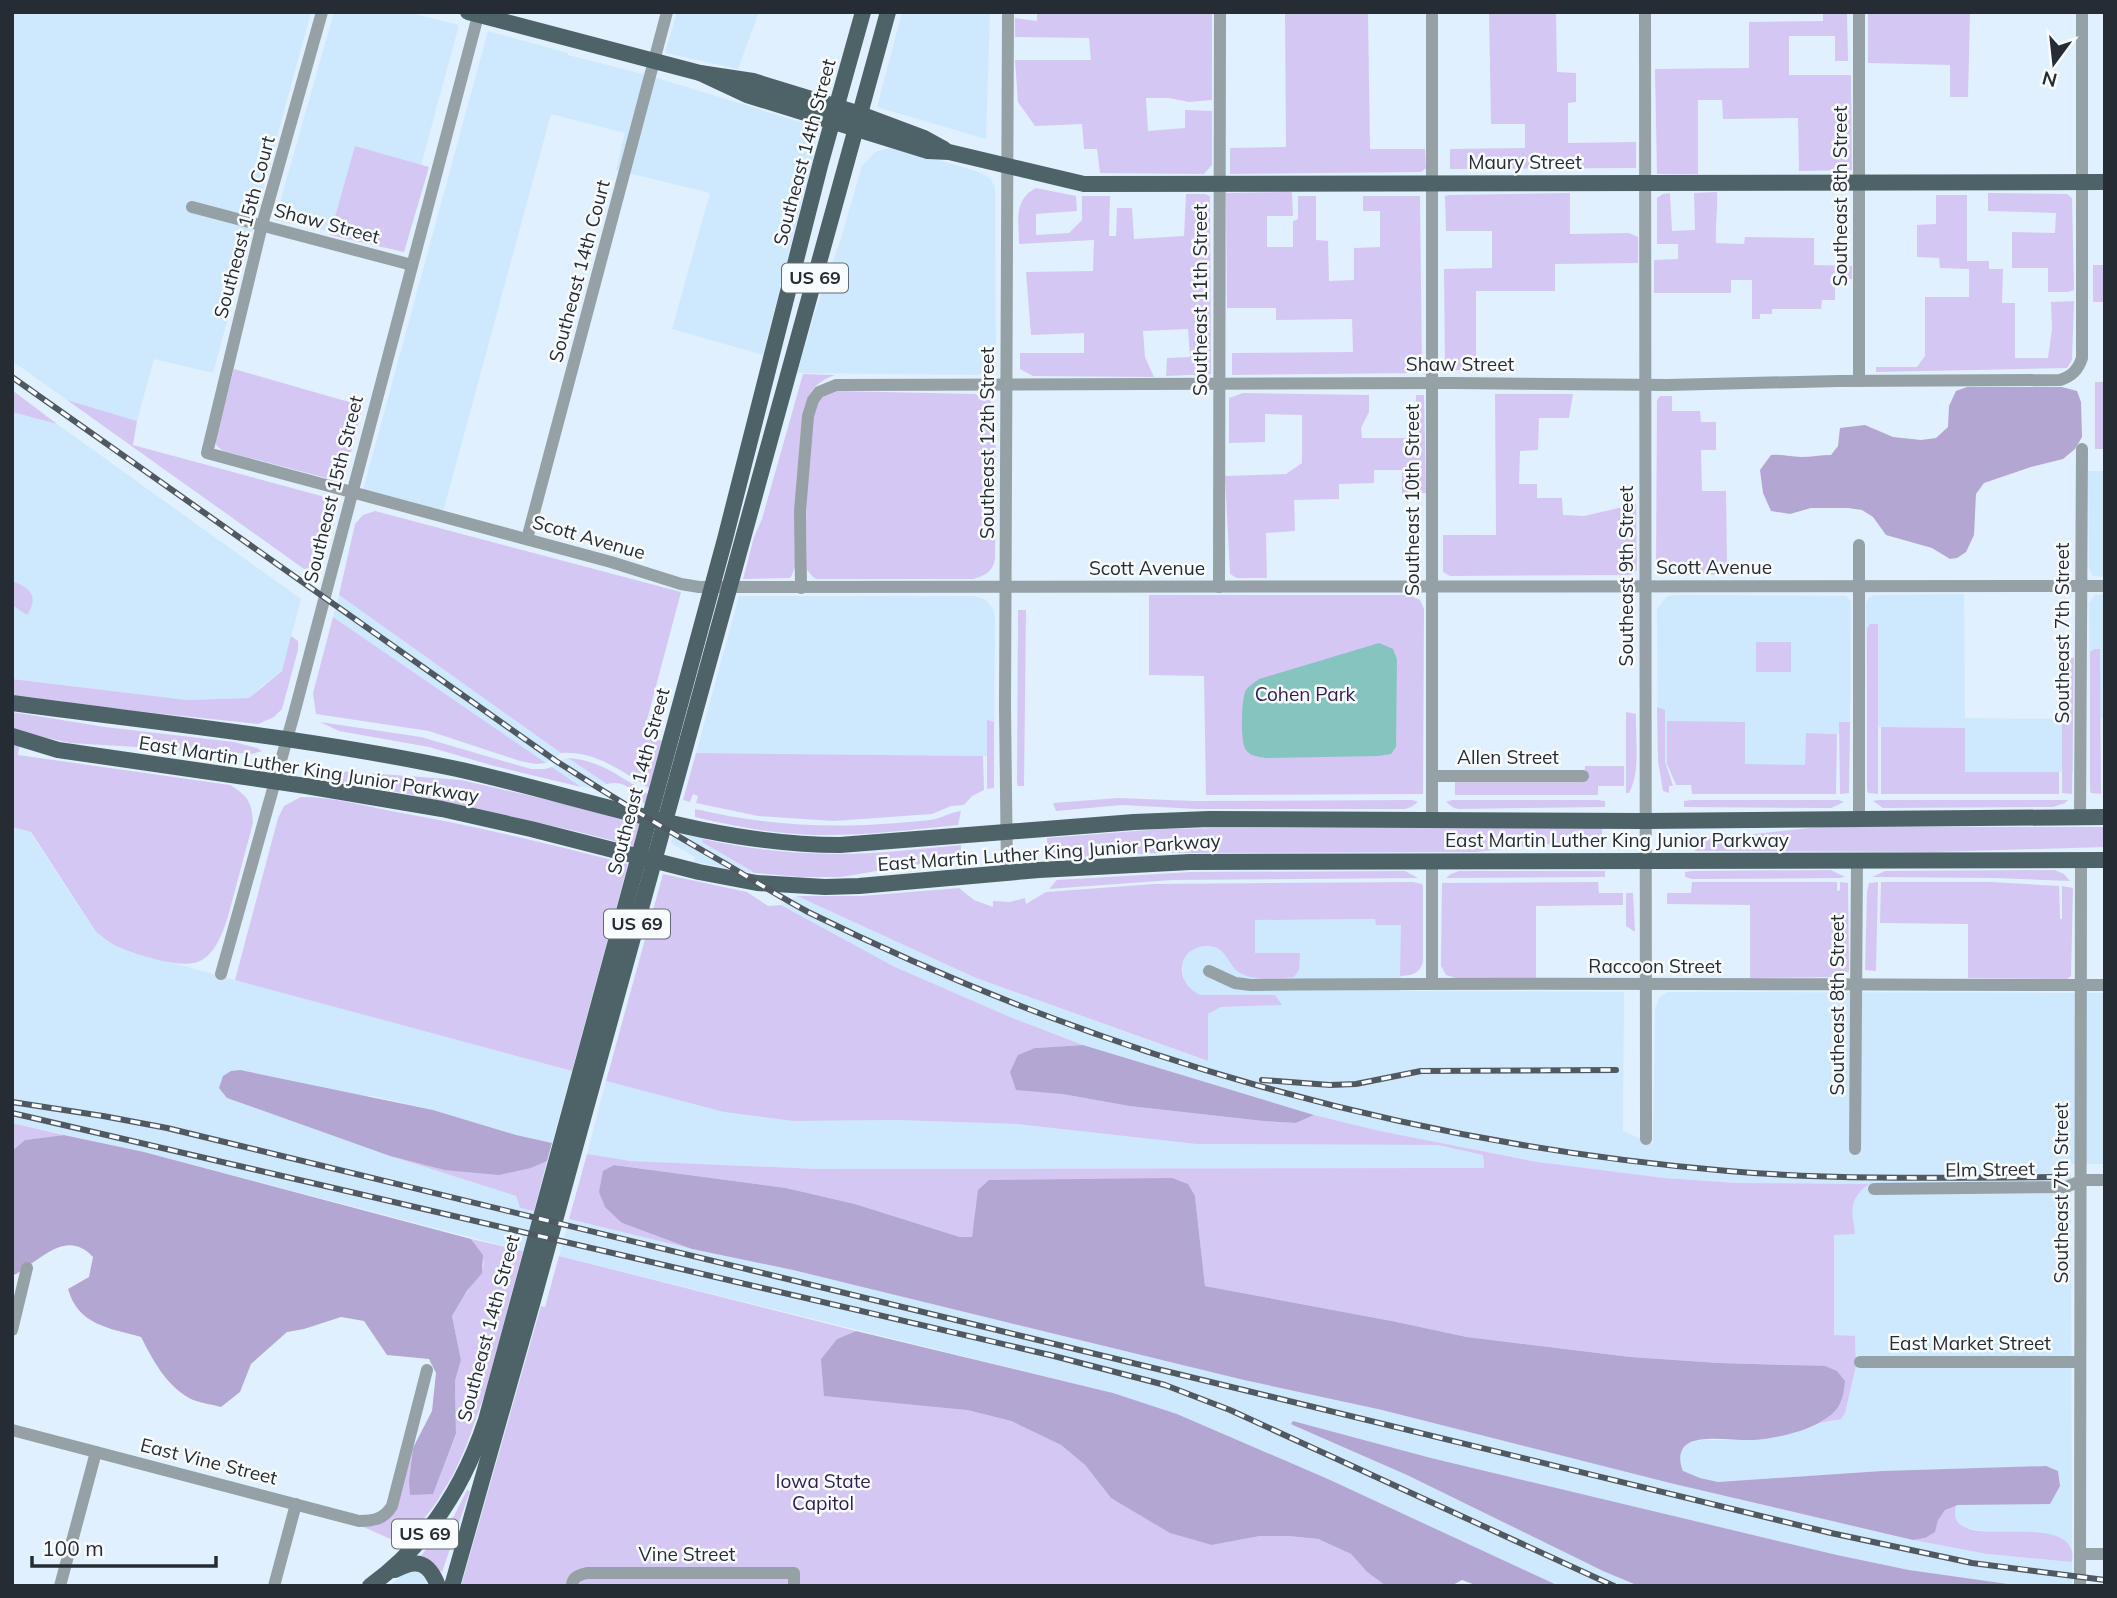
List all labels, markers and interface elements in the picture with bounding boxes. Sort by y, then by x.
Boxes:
north arrow [2019,28,2089,98]
street label: Southeast 14th Street [768,56,841,248]
text: N [2040,66,2060,93]
street label: Southeast 8th Street [1828,105,1852,286]
street label: Southeast 15th Court [208,133,280,321]
street label: Maury Street [1468,150,1582,174]
street label: Southeast 14th Court [543,177,615,365]
street label: Shaw Street [272,197,383,249]
street label: Southeast 11th Street [1188,204,1212,396]
road number: US 69 [782,264,848,292]
street label: Southeast 12th Street [975,347,999,539]
street label: Shaw Street [1406,352,1514,376]
street label: Southeast 15th Street [298,393,368,585]
street label: Southeast 10th Street [1400,404,1424,596]
street label: Southeast 9th Street [1614,485,1638,666]
street label: Scott Avenue [530,509,648,565]
street label: Southeast 7th Street [2050,542,2074,723]
street label: Scott Avenue [1656,555,1772,579]
street label: Scott Avenue [1089,556,1205,580]
park label: Cohen Park [1255,682,1356,706]
street label: Southeast 14th Street [602,685,675,877]
street label: East Martin Luther King Junior Parkway [137,730,481,808]
street label: Allen Street [1457,745,1559,769]
street label: East Martin Luther King Junior Parkway [877,828,1221,876]
street label: East Martin Luther King Junior Parkway [1445,828,1789,852]
road number: US 69 [604,909,670,939]
street label: Southeast 8th Street [1825,914,1849,1095]
street label: Raccoon Street [1588,954,1722,978]
street label: Southeast 7th Street [2049,1102,2073,1283]
street label: Elm Street [1945,1156,2035,1182]
street label: Southeast 14th Street [452,1232,525,1424]
street label: East Market Street [1889,1331,2051,1355]
street label: East Vine Street [138,1432,280,1490]
park label: Iowa State Capitol [775,1469,871,1515]
road number: US 69 [392,1520,458,1548]
scale bar [32,1524,215,1568]
text: 100 m [42,1535,104,1561]
street label: Vine Street [639,1542,736,1566]

